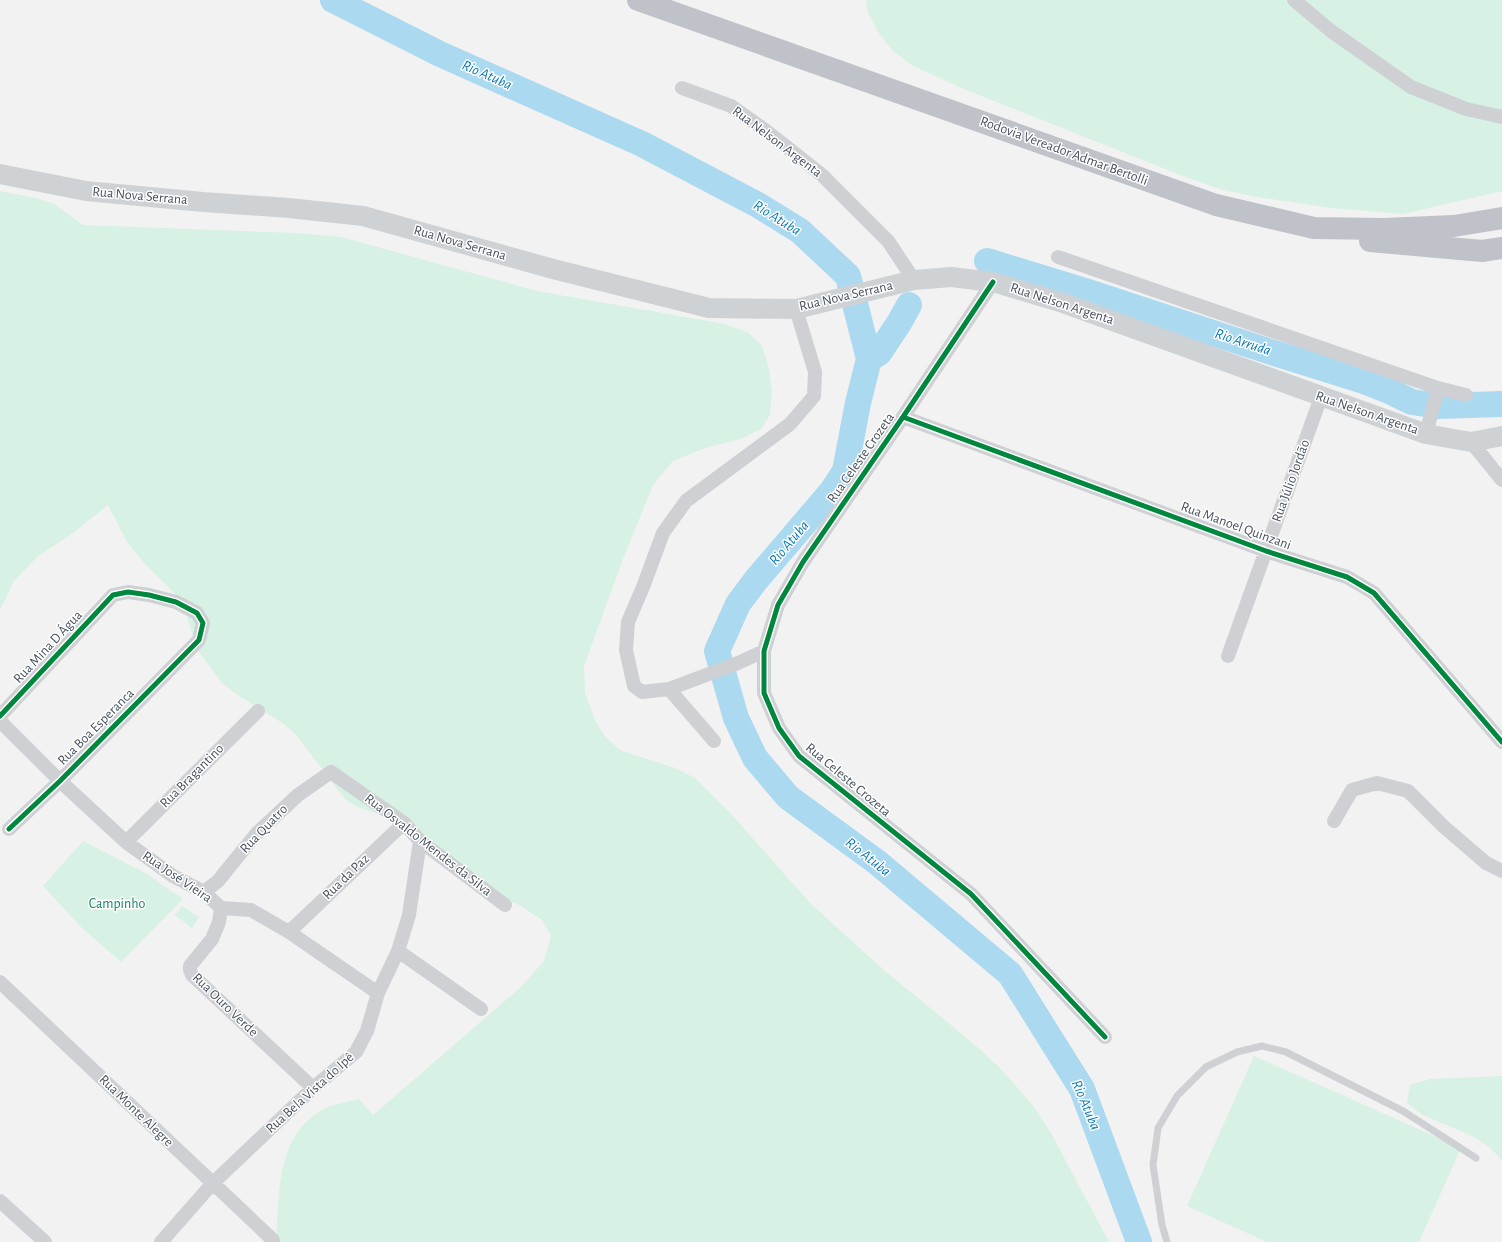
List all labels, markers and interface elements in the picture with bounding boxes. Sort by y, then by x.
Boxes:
water label: Rio Atuba [460,57,514,93]
street label: Rua Nelson Argenta [730,104,825,180]
street label: Rodovia Vereador Admar Bertolli [978,114,1150,188]
street label: Rua Nova Serrana [92,185,189,207]
water label: Rio Atuba [751,198,803,238]
street label: Rua Nova Serrana [412,223,508,263]
street label: Rua Nova Serrana [798,278,895,314]
street label: Rua Nelson Argenta [1008,281,1116,327]
water label: Rio Arruda [1213,326,1273,358]
street label: Rua Nelson Argenta [1314,389,1421,437]
street label: Rua Celeste Crozeta [825,410,897,505]
street label: Rua Júlio Jordão [1270,438,1312,524]
street label: Rua Manoel Quinzani [1179,500,1293,552]
water label: Rio Atuba [766,518,812,568]
street label: Rua Mina D Água [9,606,85,686]
street label: Rua Boa Esperanca [55,686,137,768]
street label: Rua Bragantino [157,741,227,811]
street label: Rua Celeste Crozeta [803,741,894,820]
street label: Rua Osvaldo Mendes da Silva [362,791,495,899]
street label: Rua Quatro [237,802,291,856]
water label: Rio Atuba [843,835,893,879]
street label: Rua José Vieira [140,849,215,906]
street label: Rua da Paz [320,851,372,902]
park label: Campinho [89,897,145,911]
street label: Rua Ouro Verde [190,970,260,1040]
street label: Rua Bela Vista do Ipê [263,1050,357,1136]
street label: Rua Monte Alegre [96,1072,176,1150]
water label: Rio Atuba [1069,1078,1103,1132]

